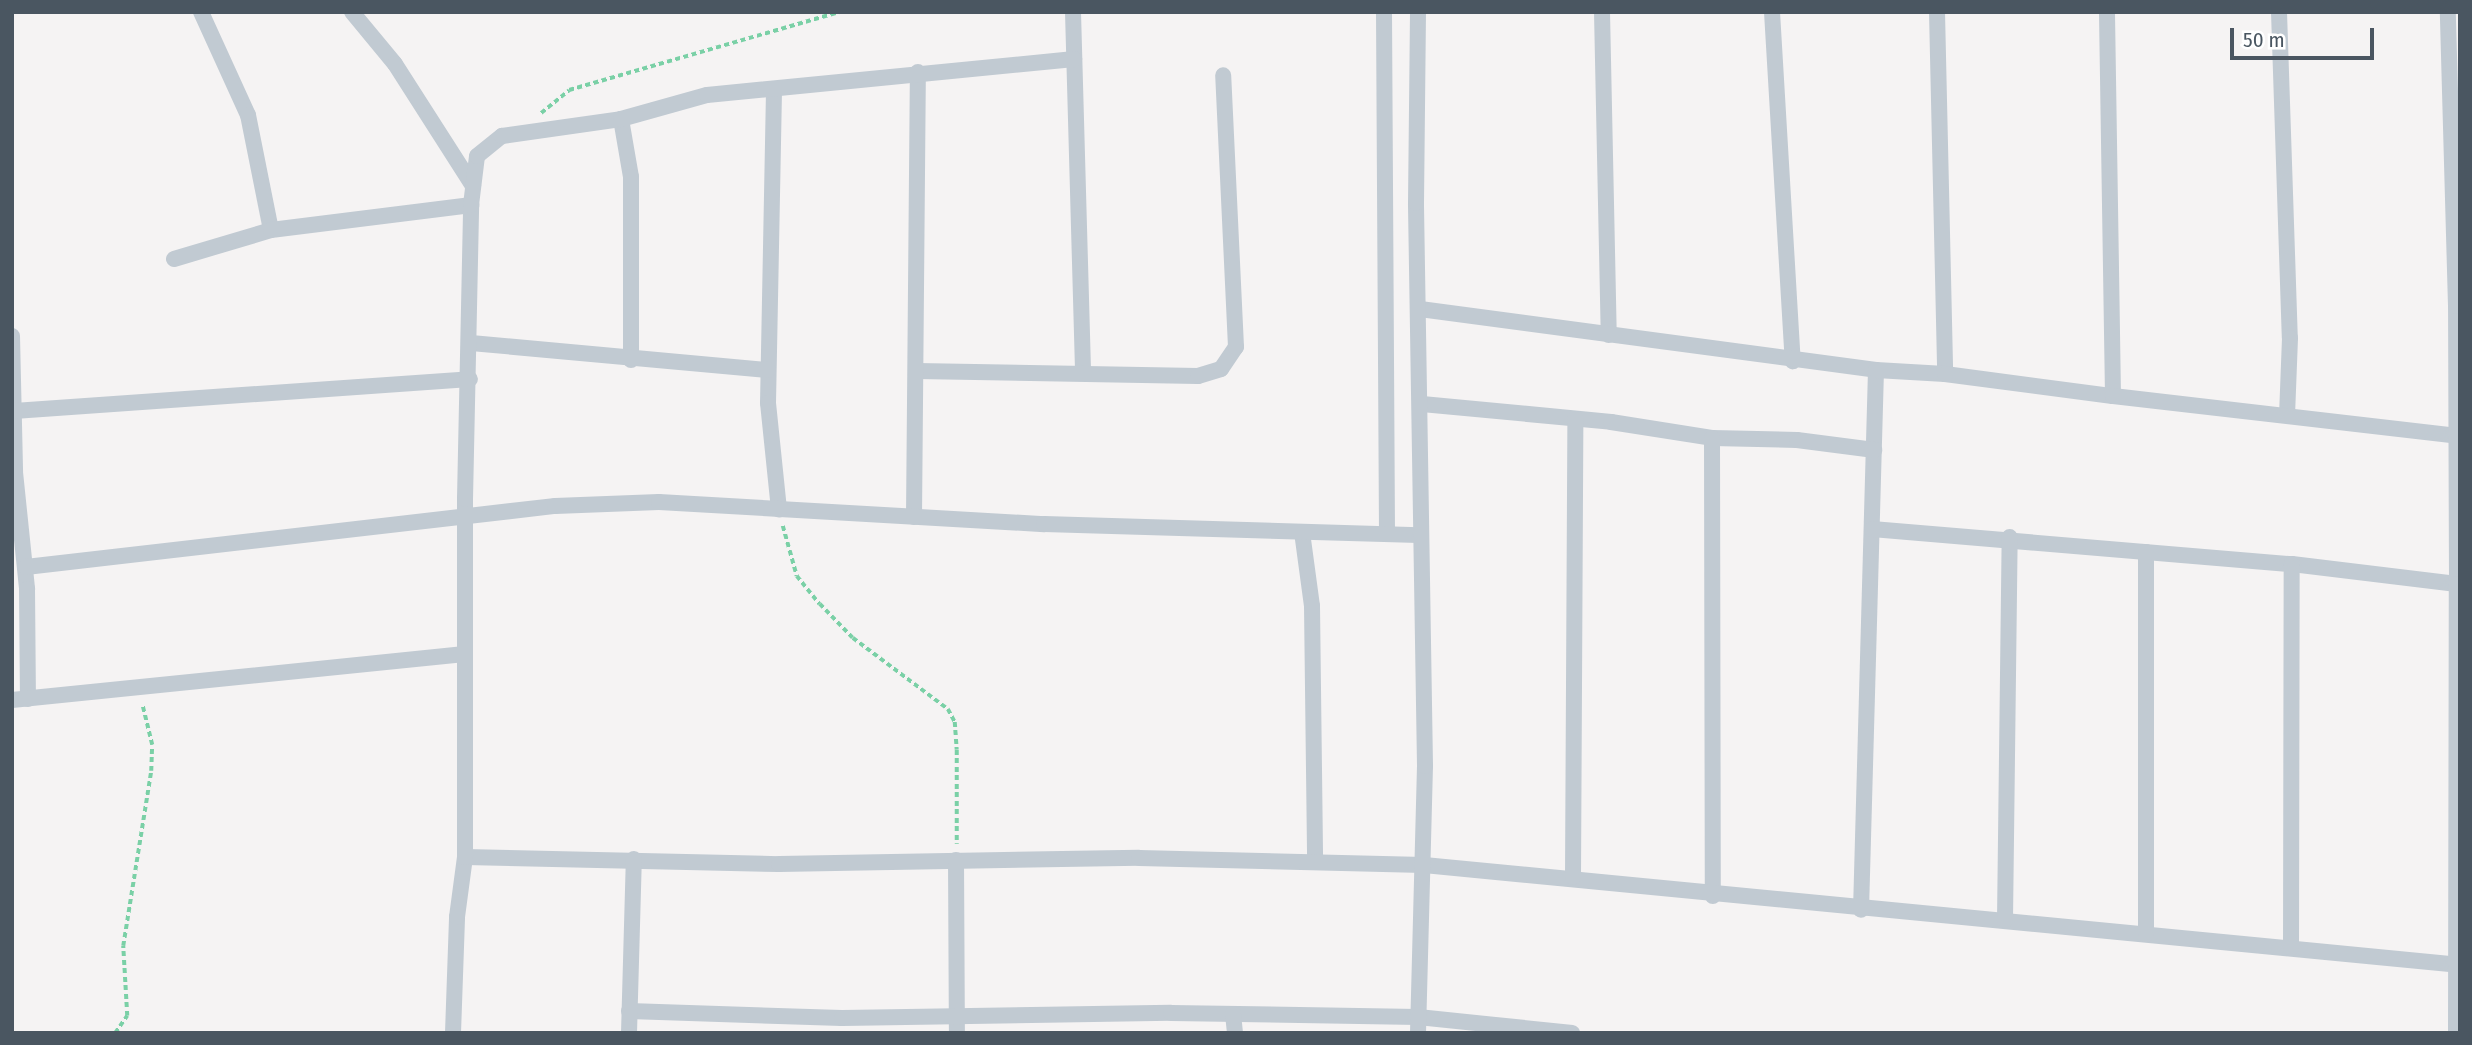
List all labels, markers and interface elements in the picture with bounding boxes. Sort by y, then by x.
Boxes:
scale bar [2234,14,2378,58]
text: 50 m [2243,27,2285,53]

